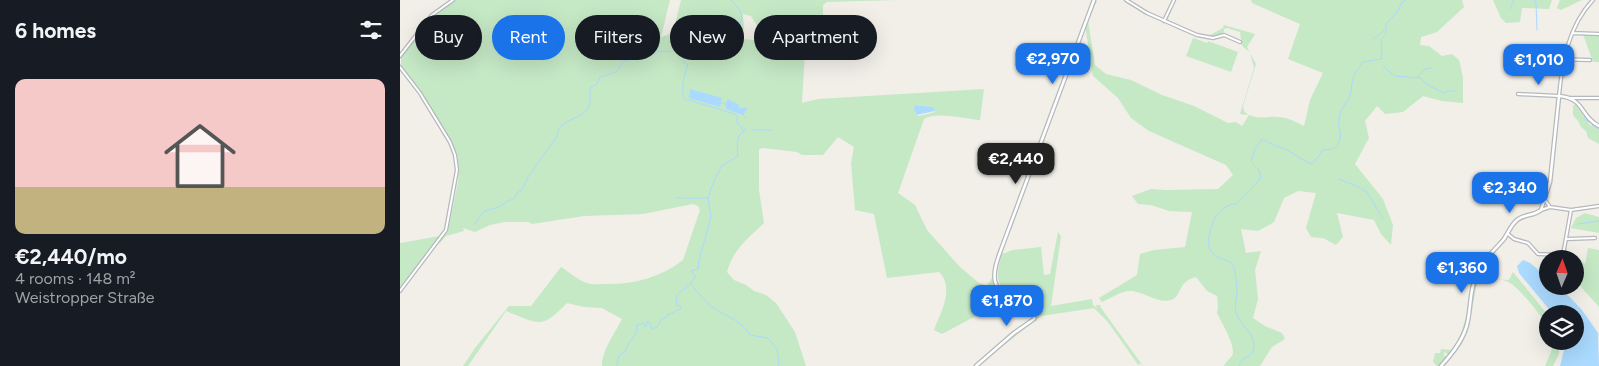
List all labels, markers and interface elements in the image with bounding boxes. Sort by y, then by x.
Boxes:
chip: Buy [415,15,482,60]
chip: Rent [492,15,565,60]
chip: Filters [575,15,660,60]
chip: New [670,15,744,60]
chip: Apartment [754,15,877,60]
icon: filters [357,16,385,44]
text: 6 homes [15,18,96,43]
pin: €2,970 [1012,42,1094,85]
pin: €1,010 [1498,44,1580,86]
text: €2,970 [1026,49,1080,68]
text: €1,010 [1514,50,1564,69]
icon: home [155,111,245,201]
pin: €2,440 [975,142,1057,185]
text: €2,440 [988,149,1044,168]
pin: €2,340 [1469,172,1551,214]
text: €2,340 [1483,178,1537,197]
text: €2,440/mo [15,244,127,269]
north arrow [1539,250,1584,295]
map controls [1539,250,1584,350]
pin: €1,360 [1421,252,1503,294]
text: €1,360 [1437,258,1487,277]
text: 4 rooms · 148 m² [15,269,136,288]
pin: €1,870 [966,284,1048,327]
text: Weistropper Straße [15,288,155,307]
text: €1,870 [981,291,1033,310]
button: layers [1539,305,1584,350]

